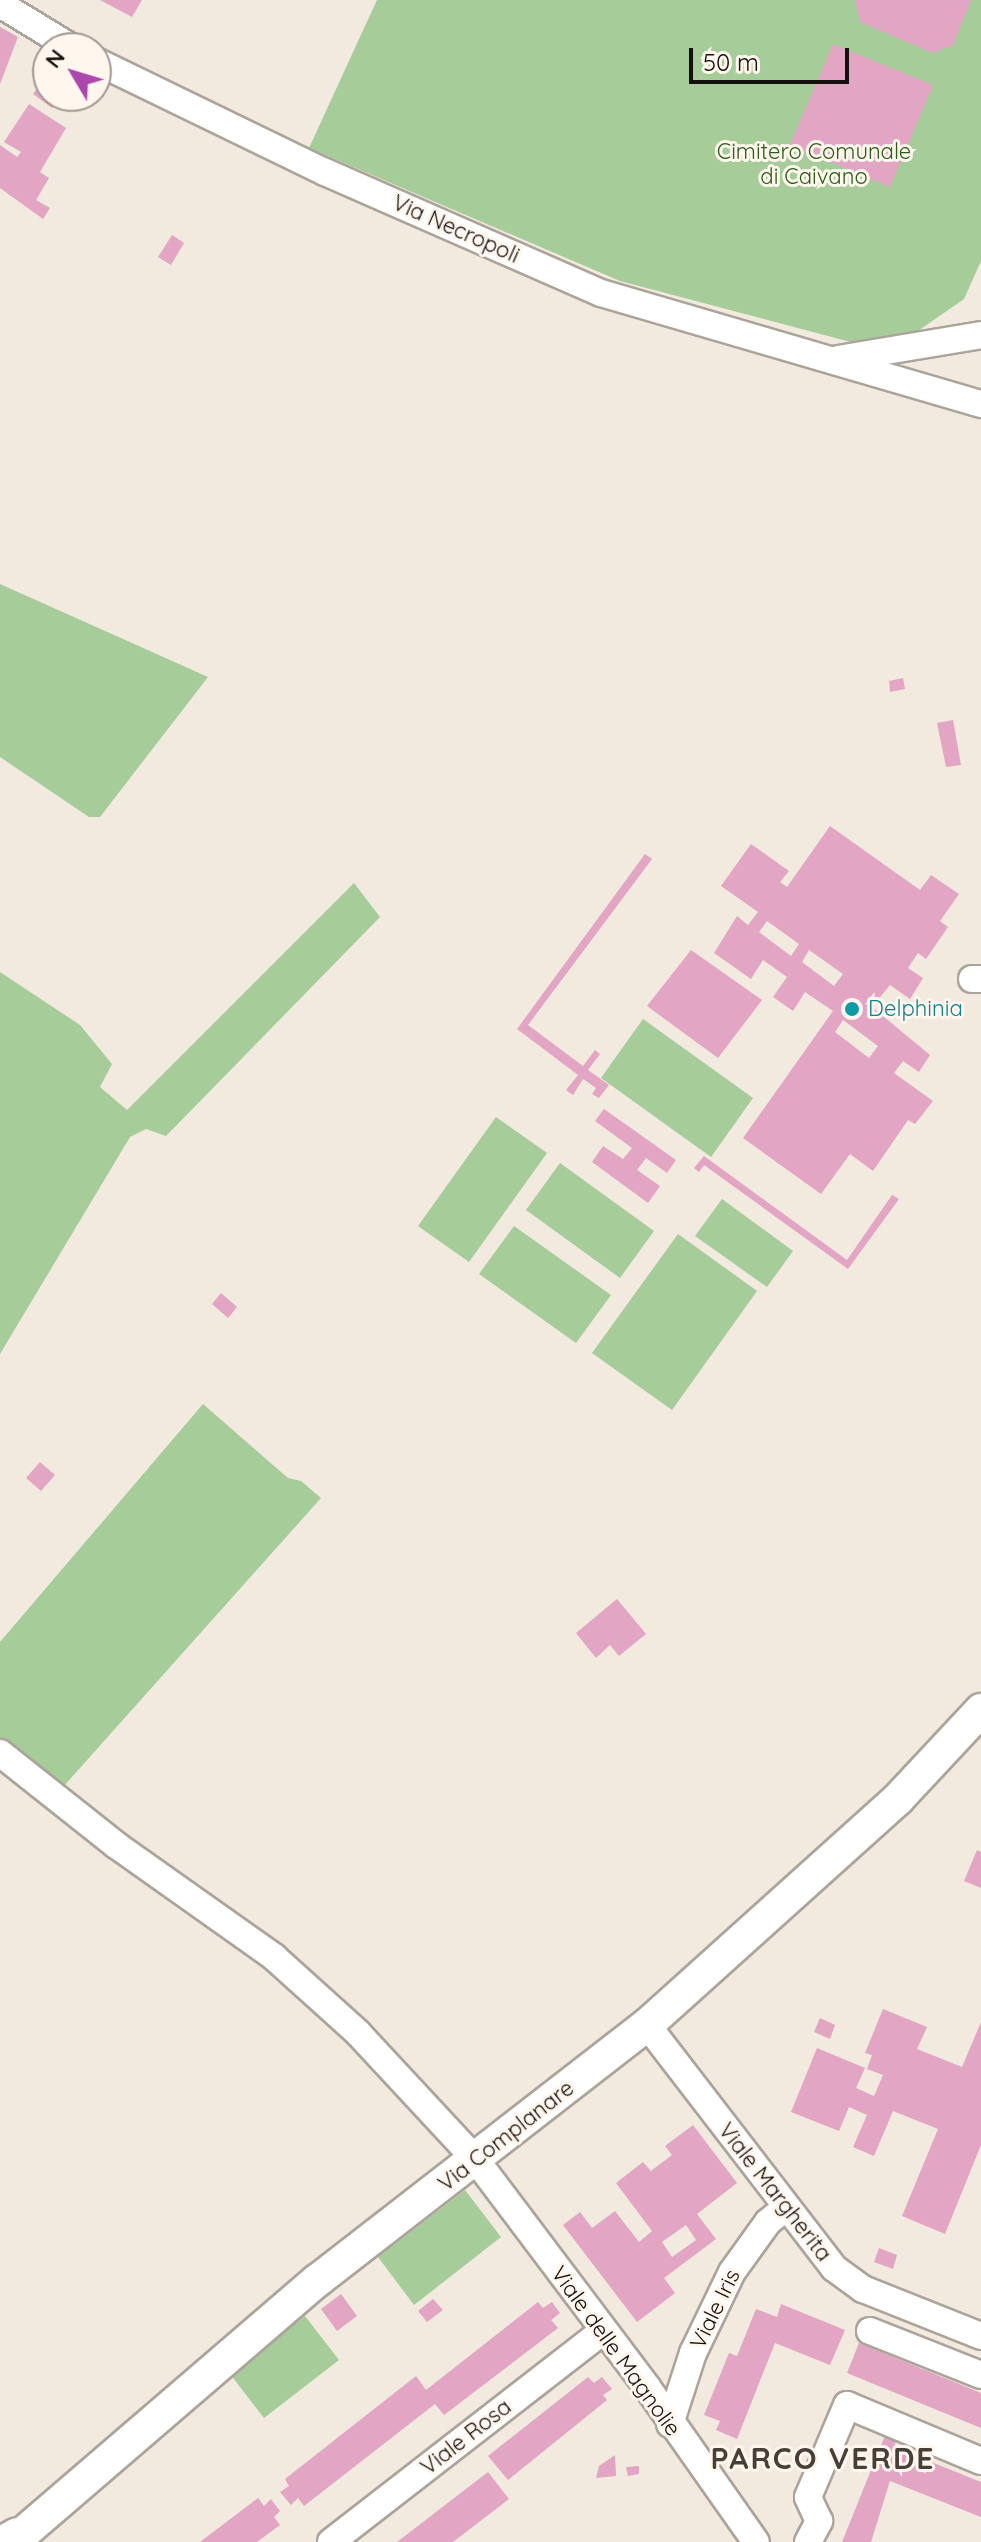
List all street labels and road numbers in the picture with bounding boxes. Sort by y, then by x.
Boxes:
street label: Via Necropoli [388,189,524,269]
street label: Via Complanare [433,2075,579,2197]
street label: Viale Margherita [713,2118,837,2266]
street label: Viale delle Magnolie [546,2261,686,2441]
street label: Viale Iris [685,2265,745,2353]
street label: Viale Rosa [415,2393,517,2481]

